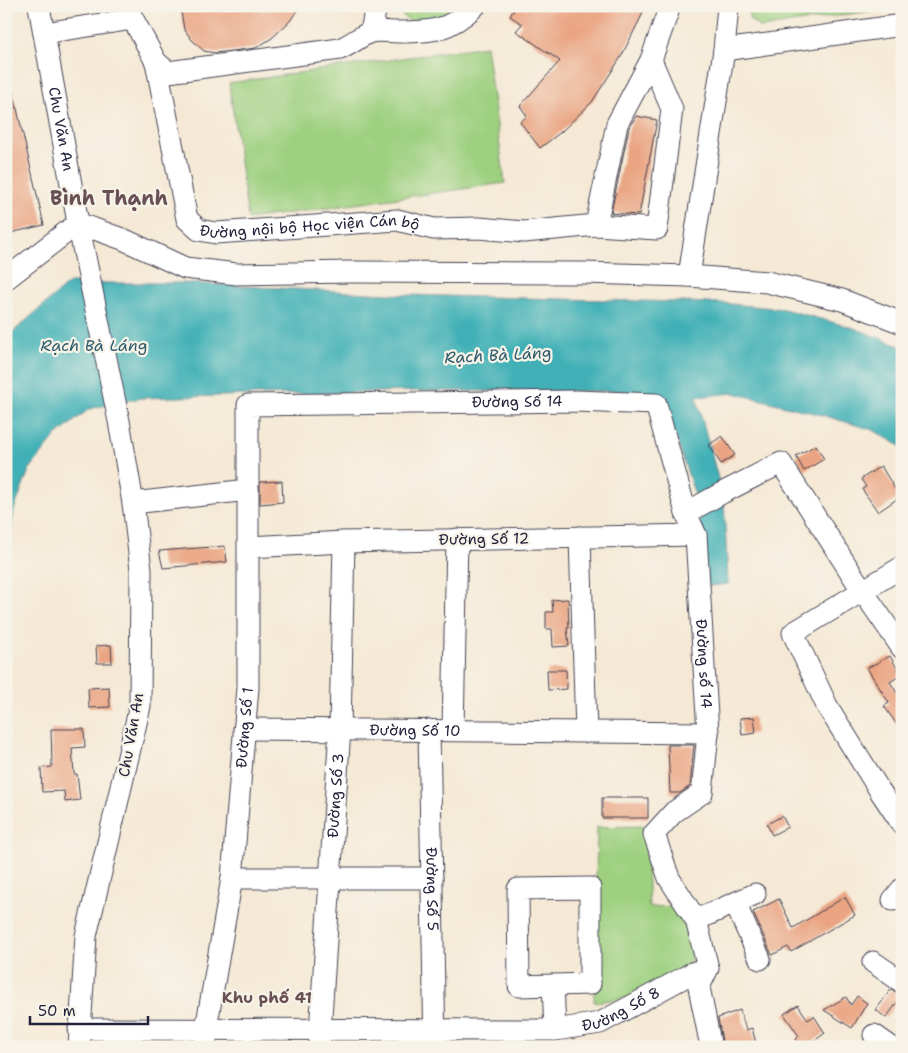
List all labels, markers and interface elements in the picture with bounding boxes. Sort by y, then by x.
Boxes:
street label: Chu Văn An [44,85,78,173]
district label: Bình Thạnh [50,185,168,211]
street label: Đường nội bộ Học viện Cán bộ [198,210,422,243]
water label: Rạch Bà Láng [40,335,148,356]
water label: Rạch Bà Láng [444,342,552,368]
street label: Đường Số 14 [472,391,563,412]
street label: Đường Số 12 [439,528,529,550]
street label: Đường số 14 [691,618,717,709]
street label: Đường Số 1 [231,687,258,769]
street label: Chu Văn An [114,691,148,779]
street label: Đường Số 10 [369,720,461,741]
street label: Đường Số 3 [323,752,348,839]
street label: Đường Số 5 [421,847,443,931]
street label: Đường Số 8 [581,982,664,1036]
district label: Khu phố 41 [222,987,312,1008]
scale bar [30,993,148,1025]
text: 50 m [38,1001,76,1021]

